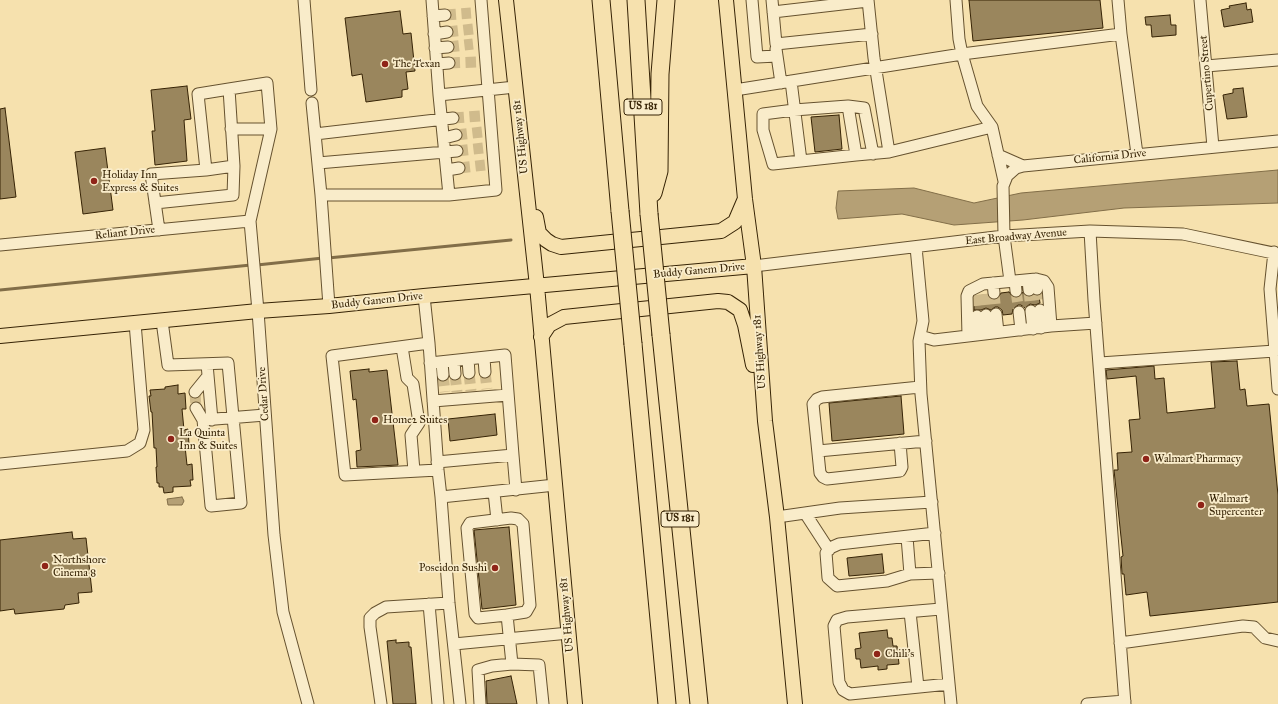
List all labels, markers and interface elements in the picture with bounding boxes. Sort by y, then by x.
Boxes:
street label: Cupertino Street [1197,35,1217,111]
place label: The Texan [393,57,440,71]
marker: The Texan [380,59,390,69]
street label: US Highway 181 [511,99,531,175]
road number: US 181 [624,99,662,115]
street label: California Drive [1073,147,1147,167]
place label: Holiday Inn Express & Suites [102,168,179,194]
marker: Holiday Inn Express & Suites [89,176,99,186]
street label: Reliant Drive [94,223,156,243]
street label: East Broadway Avenue [965,226,1067,248]
street label: Buddy Ganem Drive [653,260,745,282]
street label: Buddy Ganem Drive [331,290,423,312]
street label: US Highway 181 [751,314,769,390]
street label: Cedar Drive [256,367,272,421]
place label: Home2 Suites [383,413,447,427]
marker: Home2 Suites [370,415,380,425]
place label: La Quinta Inn & Suites [179,426,237,452]
marker: La Quinta Inn & Suites [166,434,176,444]
place label: Walmart Pharmacy [1154,452,1241,466]
marker: Walmart Pharmacy [1141,454,1151,464]
place label: Walmart Supercenter [1209,492,1263,518]
marker: Walmart Supercenter [1196,500,1206,510]
road number: US 181 [661,511,699,527]
place label: Northshore Cinema 8 [53,553,106,579]
marker: Northshore Cinema 8 [40,561,50,571]
place label: Poseidon Sushi [419,561,487,575]
marker: Poseidon Sushi [490,563,500,573]
street label: US Highway 181 [557,577,577,653]
place label: Chili's [885,647,914,661]
marker: Chili's [872,649,882,659]

